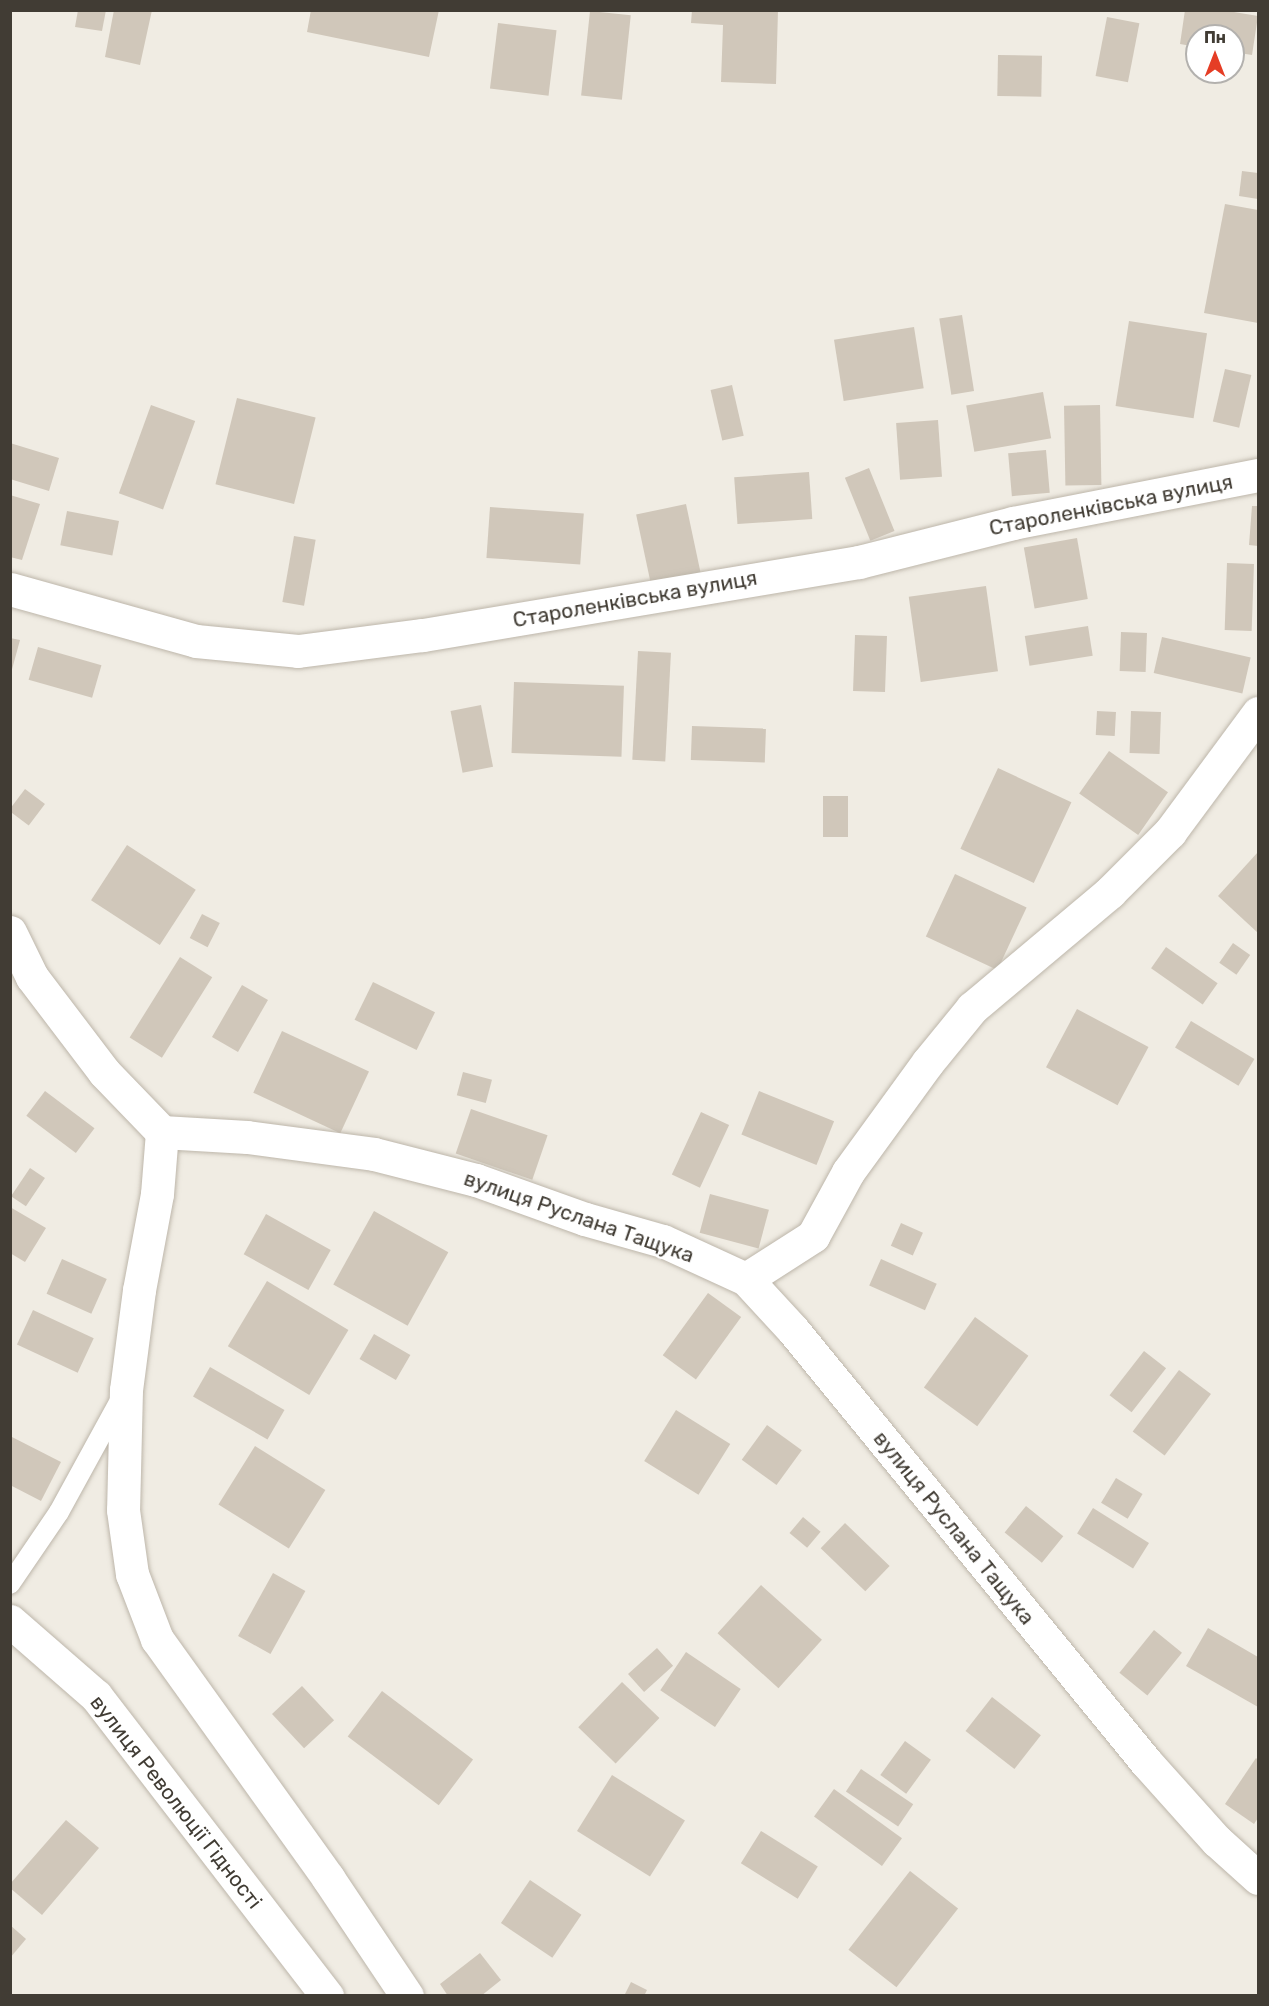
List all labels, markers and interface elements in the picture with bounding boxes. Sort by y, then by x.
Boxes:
north arrow [1185,24,1245,84]
text: Пн [1204,28,1226,47]
street label: Староленківська вулиця [987,469,1235,541]
street label: Староленківська вулиця [511,565,759,633]
street label: вулиця Руслана Тащука [461,1166,697,1268]
street label: вулиця Руслана Тащука [868,1426,1040,1630]
street label: вулиця Революції Гідності [85,1690,267,1914]

